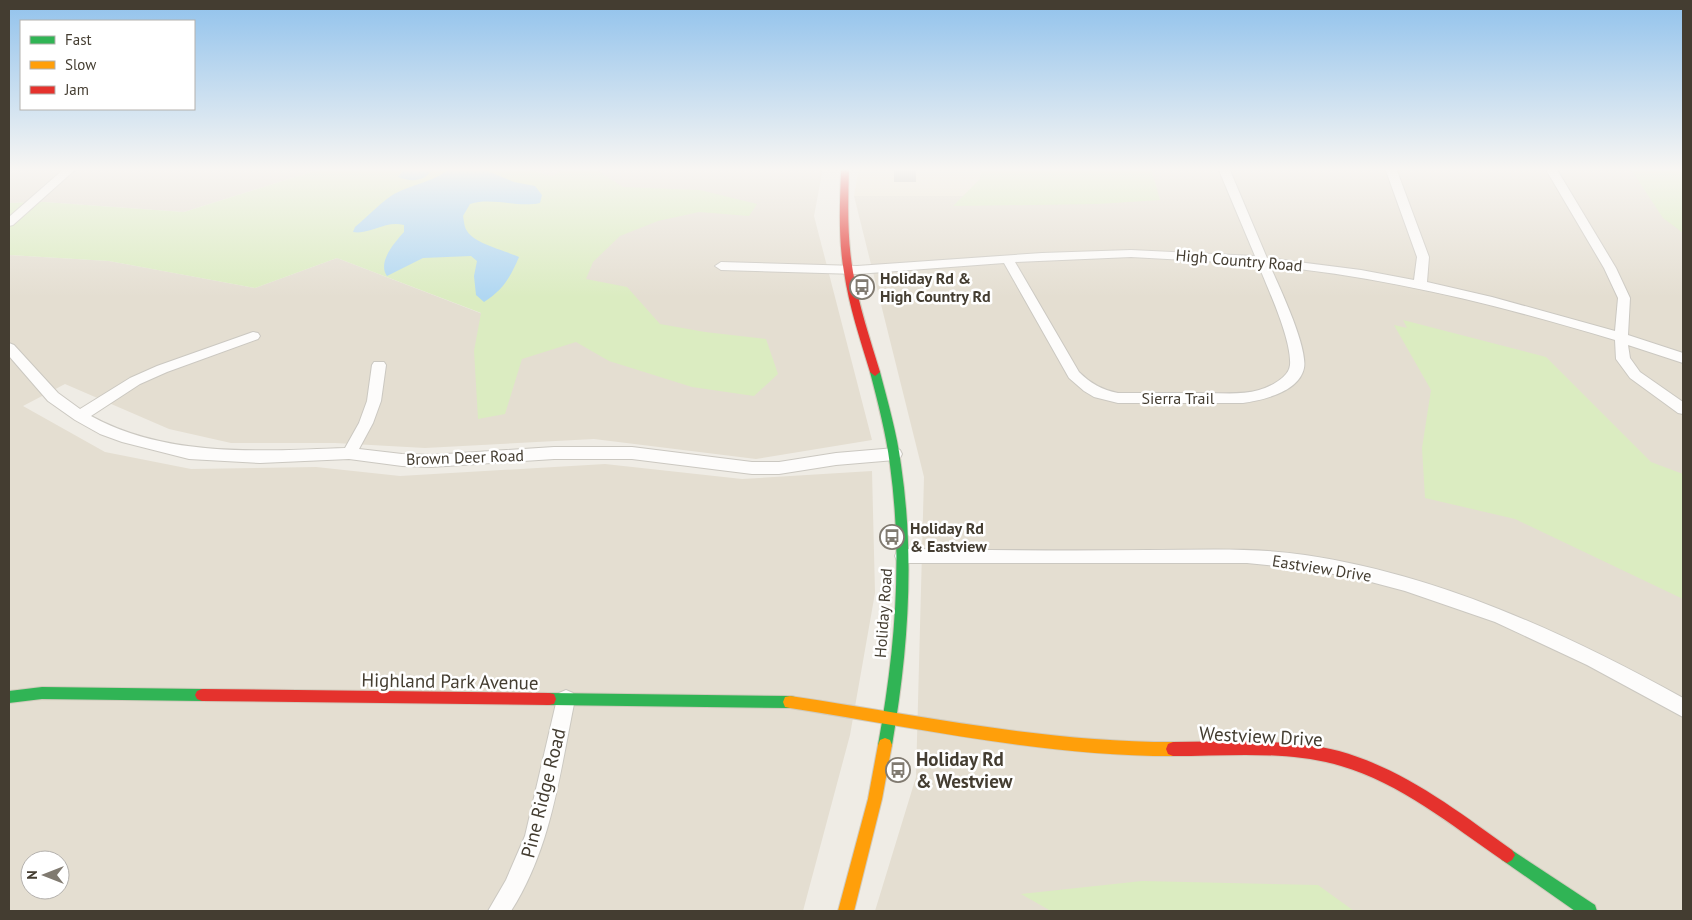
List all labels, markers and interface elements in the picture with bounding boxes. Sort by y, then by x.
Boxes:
legend [20,20,195,110]
text: Fast [65,30,92,49]
text: Slow [65,55,96,74]
text: Jam [64,80,89,99]
street label: High Country Road [1175,245,1303,275]
place label: Holiday Rd & High Country Rd [880,268,991,306]
bus stop icon: Holiday Rd & High Country Rd [849,274,875,300]
street label: Sierra Trail [1141,388,1215,408]
street label: Brown Deer Road [406,445,524,469]
place label: Holiday Rd & Eastview [910,518,987,556]
bus stop icon: Holiday Rd & Eastview [879,524,905,550]
street label: Eastview Drive [1271,550,1373,586]
street label: Holiday Road [870,567,896,659]
street label: Highland Park Avenue [361,667,539,695]
street label: Westview Drive [1199,721,1323,751]
street label: Pine Ridge Road [515,726,571,860]
place label: Holiday Rd & Westview [916,747,1013,793]
bus stop icon: Holiday Rd & Westview [885,757,911,783]
north arrow [20,850,70,900]
text: N [23,870,41,880]

